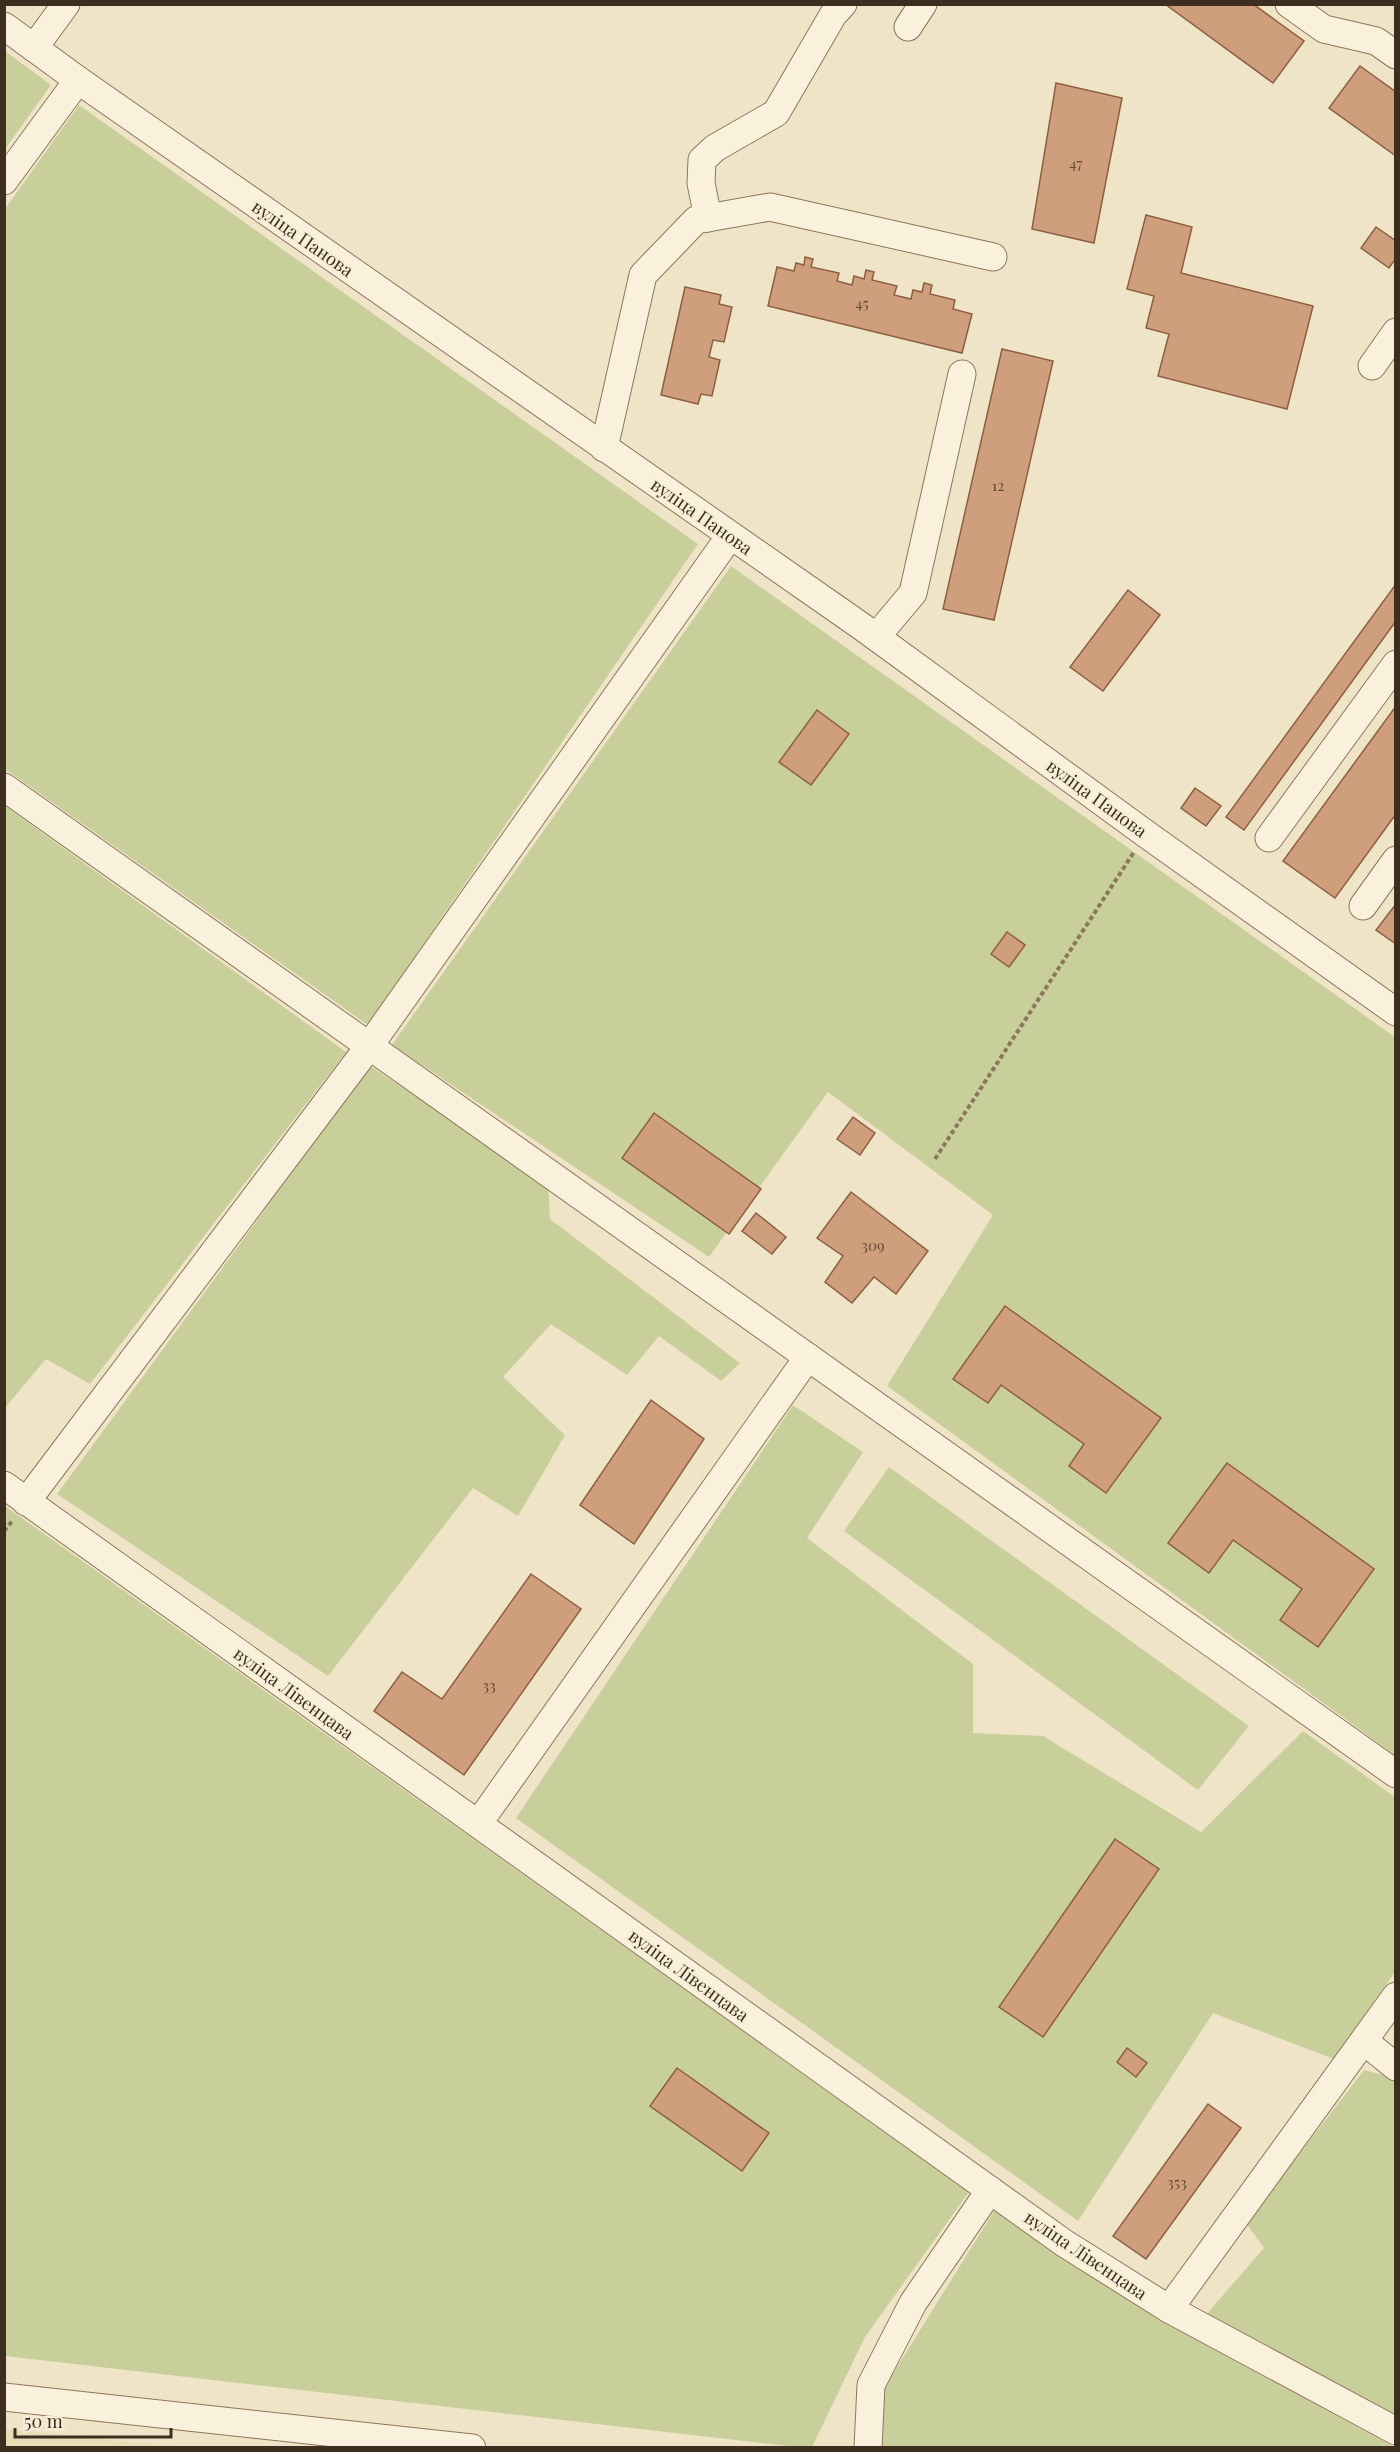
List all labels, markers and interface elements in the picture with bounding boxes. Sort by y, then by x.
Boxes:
house number: 47 [1069,153,1083,173]
street label: вуліца Панова [247,194,359,282]
house number: 45 [855,293,869,313]
street label: вуліца Панова [646,472,758,560]
house number: 12 [992,475,1004,495]
street label: вуліца Панова [1042,753,1152,843]
house number: 309 [861,1235,885,1255]
street label: вуліца Лівенцава [229,1641,359,1745]
house number: 33 [482,1675,496,1695]
street label: вуліца Лівенцава [624,1923,754,2027]
house number: 353 [1167,2172,1187,2192]
street label: вуліца Лівенцава [1020,2205,1152,2305]
scale bar [15,2401,171,2439]
text: 50 m [24,2409,63,2433]

